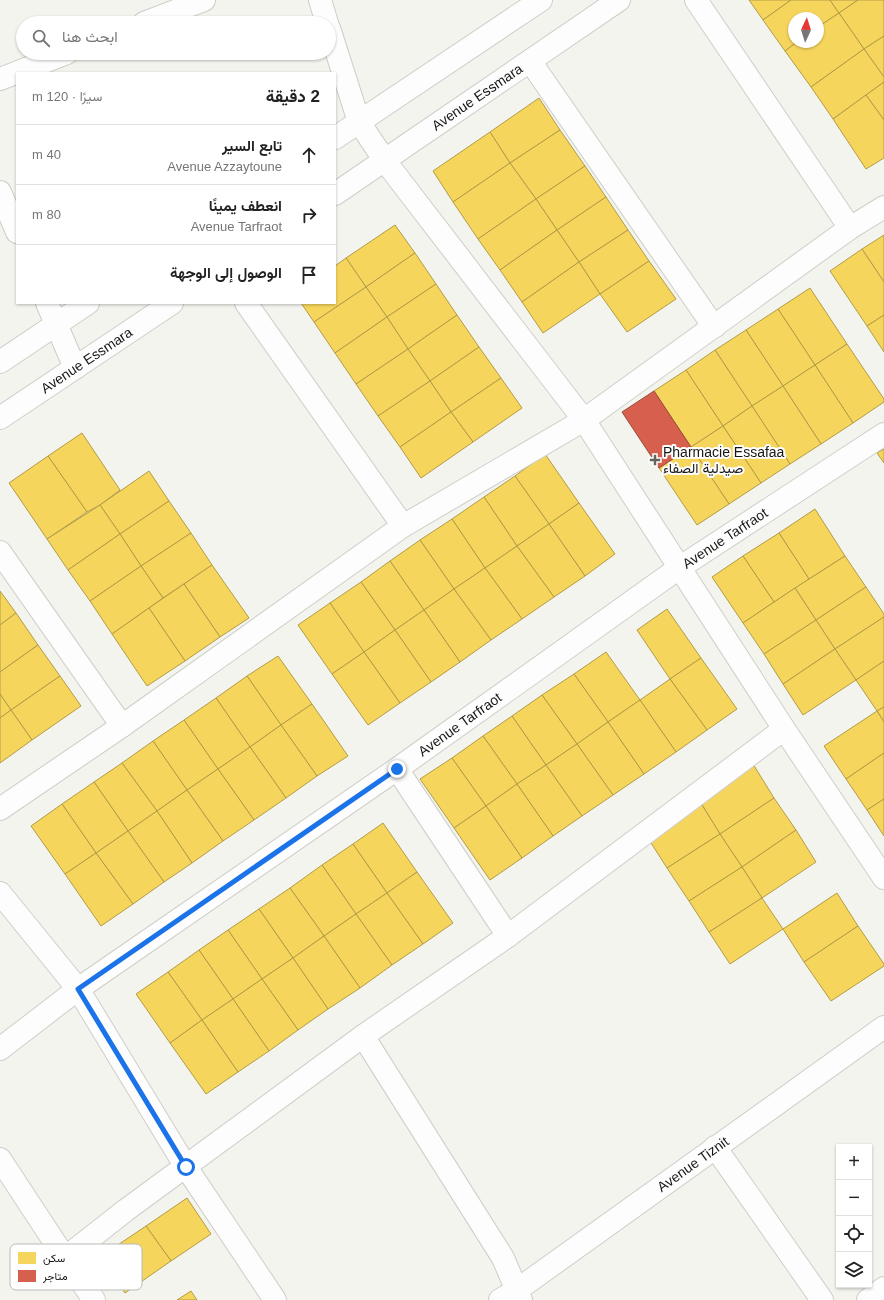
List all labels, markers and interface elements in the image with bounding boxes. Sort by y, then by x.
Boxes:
north arrow [788,12,824,48]
search box [16,16,336,60]
icon: search [30,27,52,49]
text: ابحث هنا [62,28,118,45]
street label: Avenue Essmara [429,60,526,134]
text: 2 دقيقة [266,87,320,106]
text: سيرًا · 120 m [32,89,102,104]
text: تابع السير [222,137,282,154]
icon: ahead [298,144,320,166]
text: 40 m [32,147,61,162]
text: Avenue Azzaytoune [167,159,282,174]
text: انعطف يمينًا [209,197,282,214]
icon: right [298,204,320,226]
text: 80 m [32,207,61,222]
text: Avenue Tarfraot [191,219,282,234]
text: الوصول إلى الوجهة [170,264,282,281]
icon: arrive [298,264,320,286]
street label: Avenue Essmara [38,324,135,396]
place label: Pharmacie Essafaa صيدلية الصفاء [663,444,785,476]
marker: Pharmacie Essafaa صيدلية الصفاء [650,455,660,465]
street label: Avenue Tarfraot [679,504,771,572]
street label: Avenue Tarfraot [415,689,505,759]
route end [388,760,406,778]
street label: Avenue Tiznit [654,1133,732,1195]
map controls [836,1144,872,1288]
button: + [836,1144,872,1180]
route start [177,1158,195,1176]
button: − [836,1180,872,1216]
button: locate [836,1216,872,1252]
legend [10,1244,142,1290]
text: سكن [43,1252,66,1265]
button: layers [836,1252,872,1288]
text: متاجر [42,1270,68,1283]

